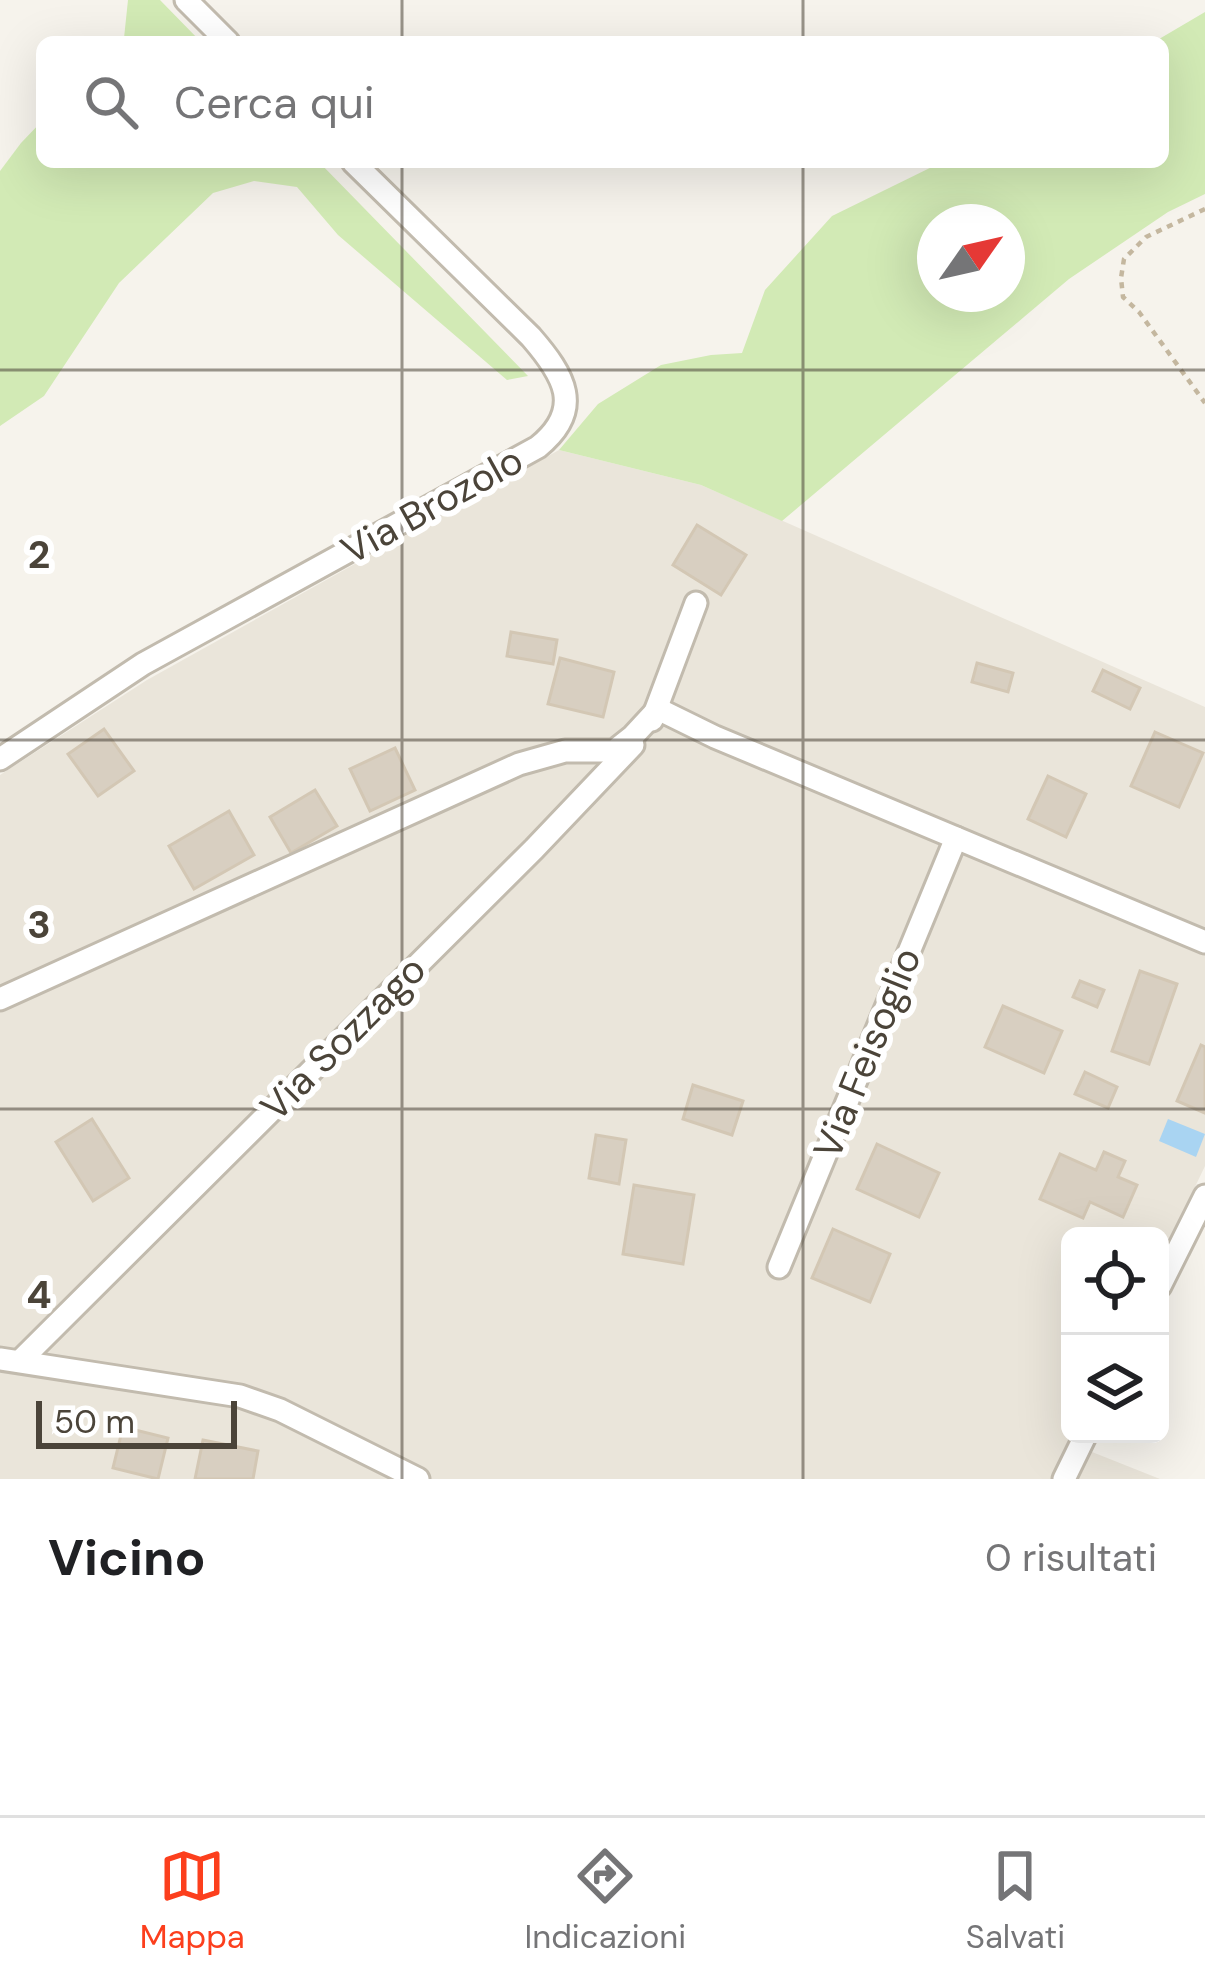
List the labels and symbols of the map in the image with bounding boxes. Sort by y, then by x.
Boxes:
north arrow [917,204,1025,312]
street label: Via Brozolo [332,434,532,576]
text: 2 [28,529,50,580]
text: 3 [27,899,51,950]
street label: Via Feisoglio [802,940,932,1166]
street label: Via Sozzago [249,944,437,1132]
text: 4 [26,1269,52,1320]
scale bar [36,1395,237,1448]

